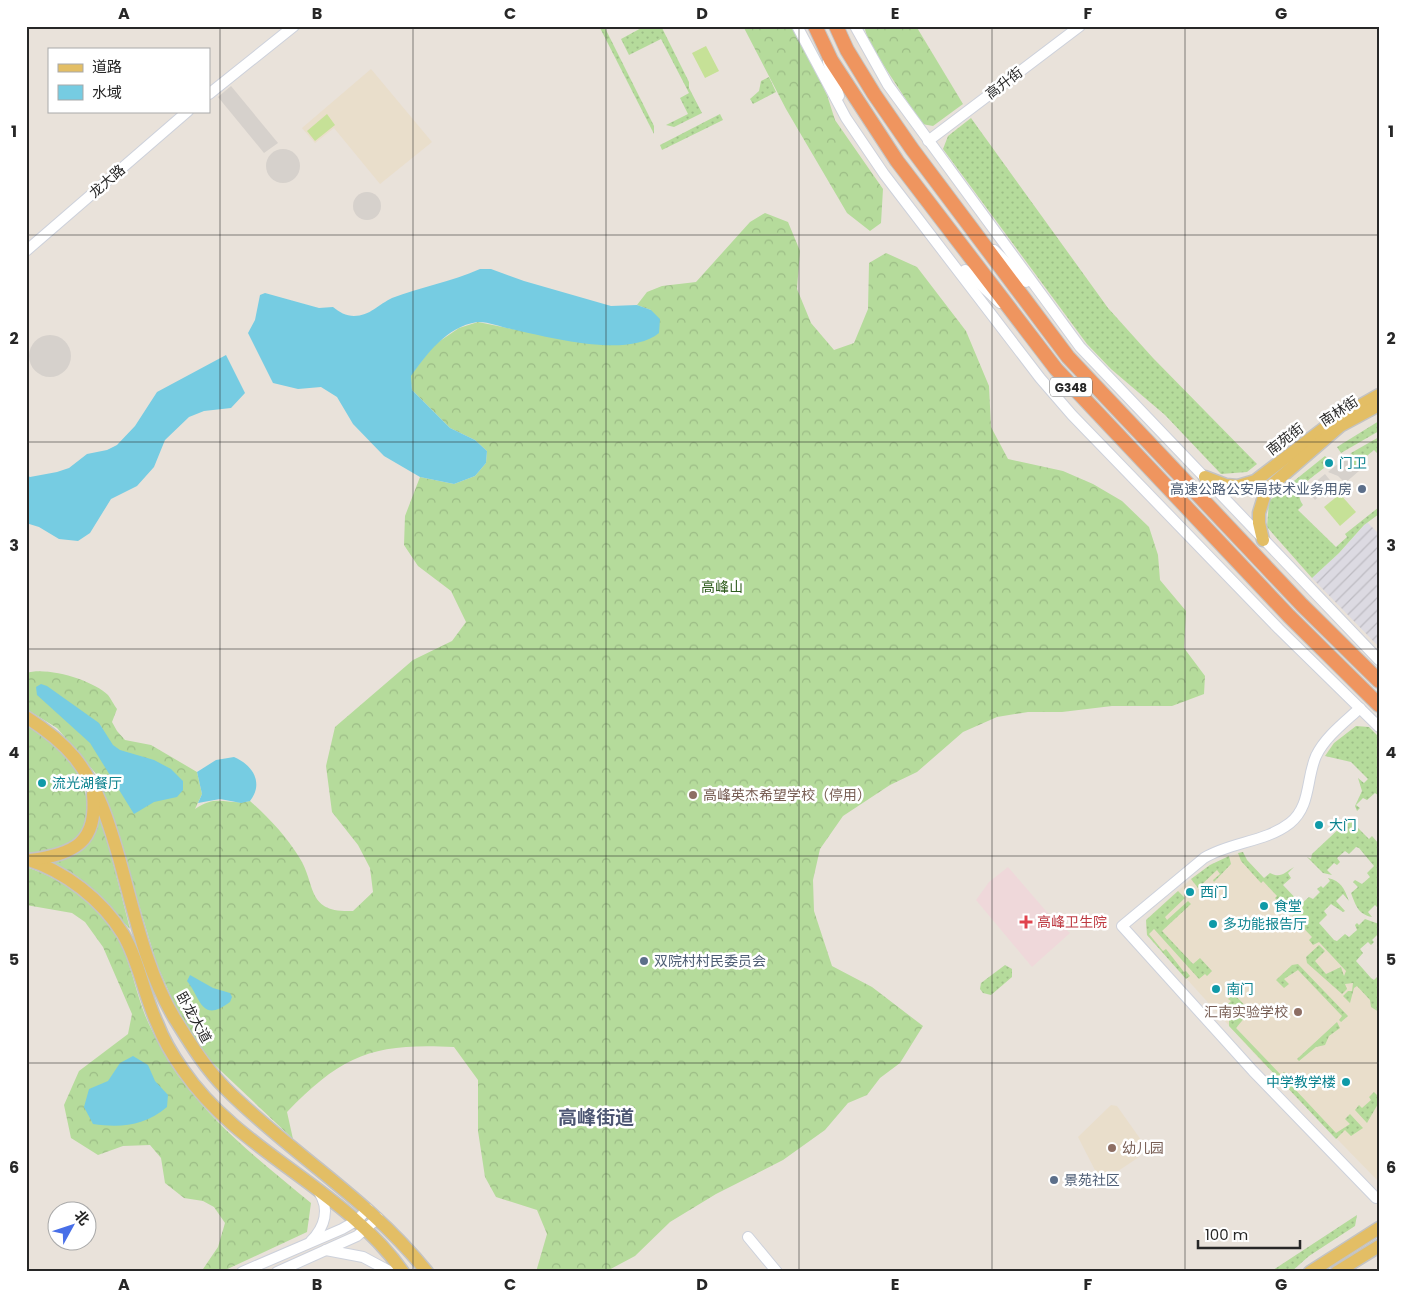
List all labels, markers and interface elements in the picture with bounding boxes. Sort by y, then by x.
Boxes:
text: A [118,2,130,25]
text: B [312,2,322,25]
text: C [504,2,516,25]
text: D [696,2,708,25]
text: E [891,2,899,25]
text: F [1084,2,1093,25]
text: G [1275,2,1287,25]
legend [48,48,210,112]
text: 道路 [92,56,122,77]
street label: 高升街 [981,62,1027,104]
text: 水域 [92,82,122,103]
text: 1 [11,120,17,143]
text: 1 [1388,120,1394,143]
street label: 龙大路 [85,160,129,202]
text: 2 [9,327,19,350]
text: 2 [1386,327,1396,350]
road number: G348 [1050,378,1092,397]
street label: 南林街 [1316,391,1362,431]
street label: 南苑街 [1262,418,1308,460]
place label: 门卫 [1339,453,1367,473]
marker: 门卫 [1323,457,1335,469]
place label: 高速公路公安局技术业务用房 [1170,479,1352,499]
marker: 高速公路公安局技术业务用房 [1356,483,1368,495]
text: 3 [9,534,19,557]
text: 3 [1386,534,1396,557]
park label: 高峰山 [701,577,743,597]
text: 4 [9,741,20,764]
text: 4 [1386,741,1397,764]
place label: 流光湖餐厅 [52,773,122,793]
marker: 流光湖餐厅 [36,777,48,789]
place label: 高峰英杰希望学校（停用） [703,785,871,805]
marker: 高峰英杰希望学校（停用） [687,789,699,801]
place label: 大门 [1329,815,1357,835]
marker: 大门 [1313,819,1325,831]
place label: 西门 [1200,882,1228,902]
marker: 西门 [1184,886,1196,898]
place label: 食堂 [1274,896,1302,916]
marker: 食堂 [1258,900,1270,912]
place label: 高峰卫生院 [1037,912,1107,932]
place label: 多功能报告厅 [1223,914,1307,934]
marker: 高峰卫生院 [1019,915,1033,929]
marker: 多功能报告厅 [1207,918,1219,930]
text: 5 [9,948,19,971]
text: 5 [1386,948,1396,971]
place label: 双院村村民委员会 [654,951,766,971]
marker: 双院村村民委员会 [638,955,650,967]
place label: 南门 [1226,979,1254,999]
marker: 南门 [1210,983,1222,995]
street label: 卧龙大道 [172,988,216,1046]
place label: 汇南实验学校 [1204,1002,1288,1022]
marker: 汇南实验学校 [1292,1006,1304,1018]
place label: 中学教学楼 [1266,1072,1336,1092]
marker: 中学教学楼 [1340,1076,1352,1088]
district label: 高峰街道 [558,1104,634,1131]
place label: 幼儿园 [1122,1138,1164,1158]
marker: 幼儿园 [1106,1142,1118,1154]
text: 6 [9,1156,19,1179]
text: 6 [1386,1156,1396,1179]
place label: 景苑社区 [1064,1170,1120,1190]
marker: 景苑社区 [1048,1174,1060,1186]
north arrow [48,1200,98,1250]
text: 北 [70,1206,94,1229]
scale bar [1198,1218,1300,1250]
text: 100 m [1205,1224,1248,1245]
text: A [118,1273,130,1296]
text: B [312,1273,322,1296]
text: C [504,1273,516,1296]
text: D [696,1273,708,1296]
text: E [891,1273,899,1296]
text: F [1084,1273,1093,1296]
text: G [1275,1273,1287,1296]

